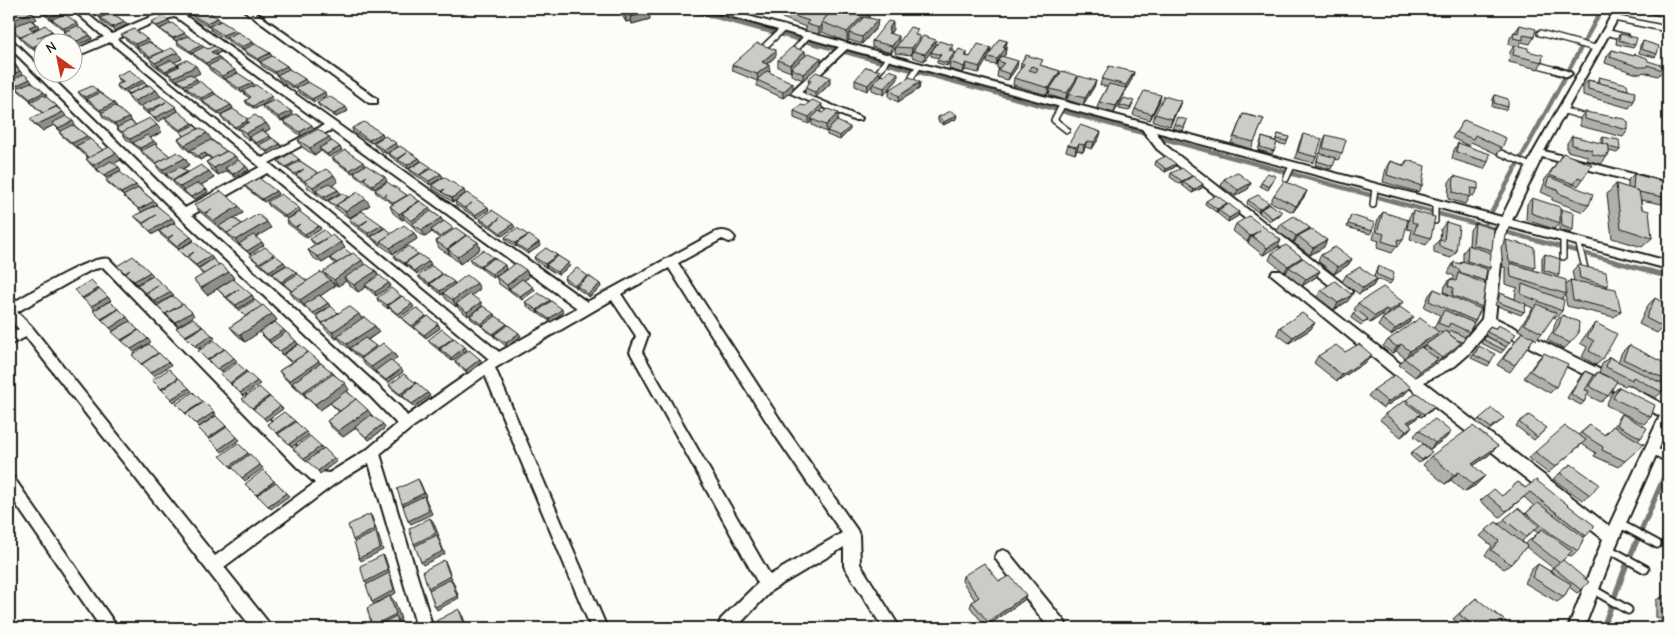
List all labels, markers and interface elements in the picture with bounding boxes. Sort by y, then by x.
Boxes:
north arrow [32,32,82,82]
text: N [43,38,60,57]

